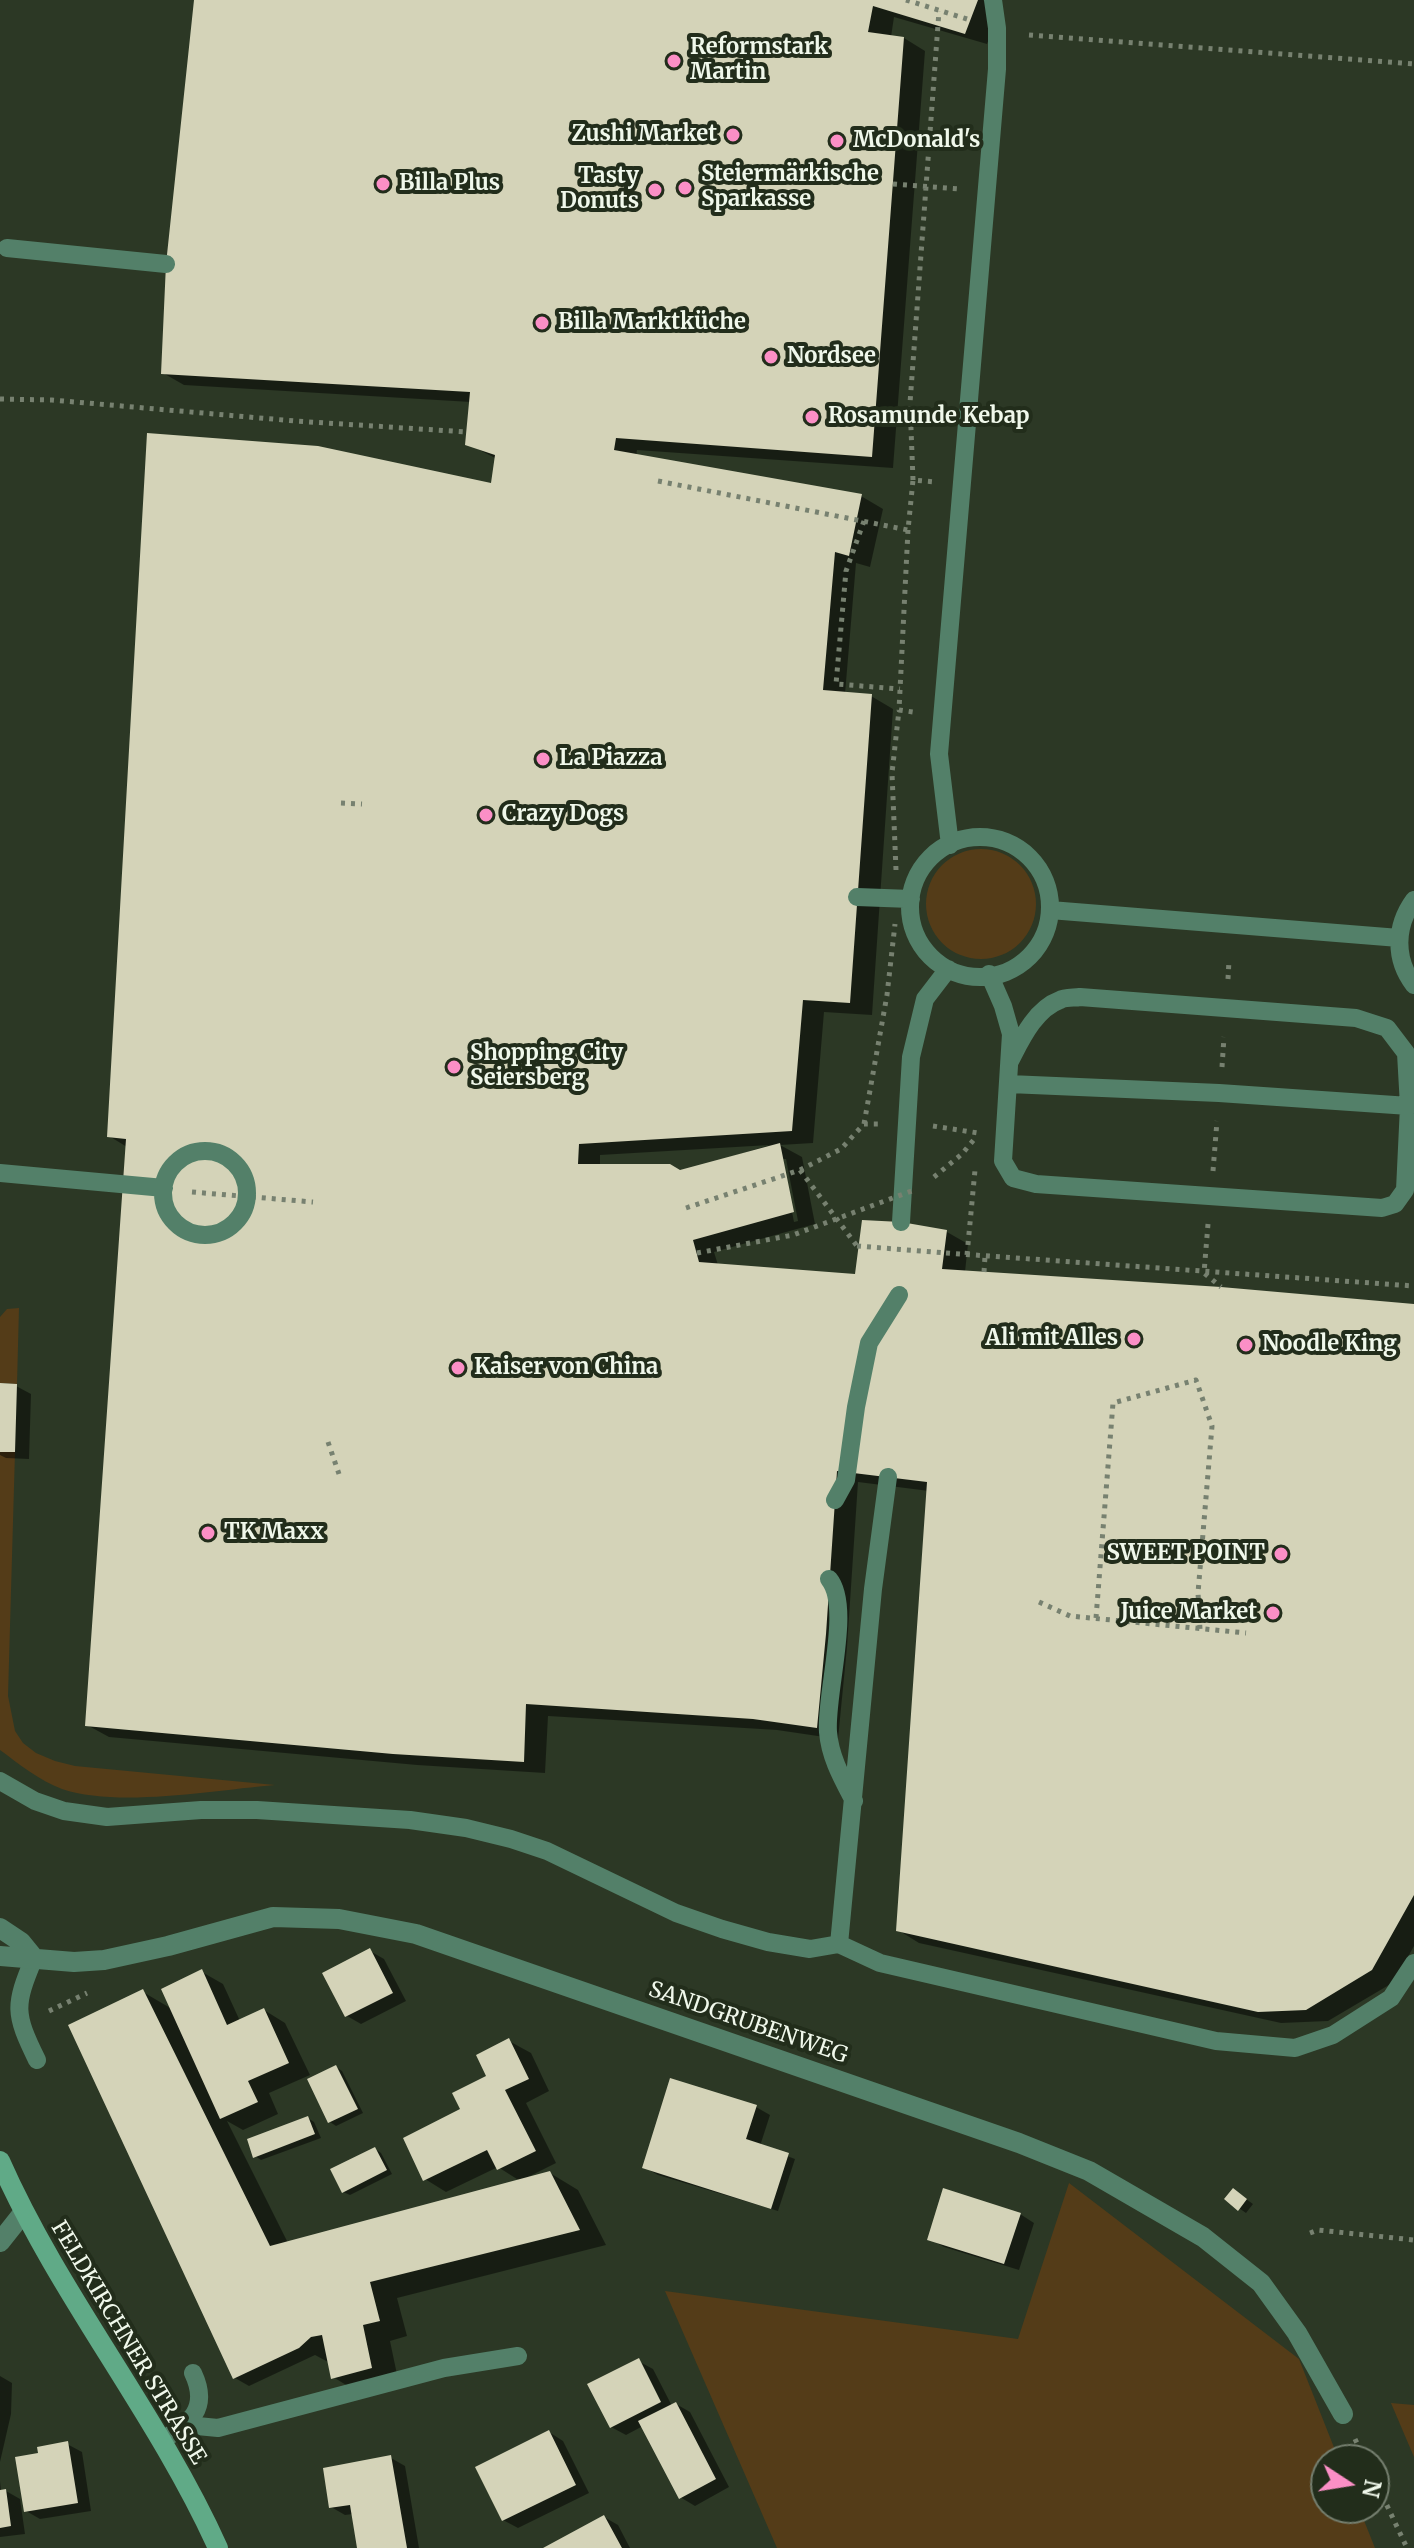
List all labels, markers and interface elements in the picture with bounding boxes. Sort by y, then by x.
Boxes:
place label: Reformstark Martin [690,35,828,86]
marker: Reformstark Martin [665,52,683,70]
place label: Zushi Market [571,122,717,148]
marker: Zushi Market [724,126,742,144]
place label: McDonald's [853,128,980,154]
marker: McDonald's [828,132,846,150]
place label: Steiermärkische Sparkasse [701,162,879,214]
place label: Tasty Donuts [560,164,639,216]
place label: Billa Plus [399,171,500,197]
marker: Billa Plus [374,175,392,193]
marker: Steiermärkische Sparkasse [676,179,694,197]
marker: Tasty Donuts [646,181,664,199]
place label: Billa Marktküche [558,310,746,336]
marker: Billa Marktküche [533,314,551,332]
place label: Nordsee [787,344,876,370]
marker: Nordsee [762,348,780,366]
place label: Rosamunde Kebap [828,404,1030,430]
marker: Rosamunde Kebap [803,408,821,426]
place label: La Piazza [559,746,663,772]
marker: La Piazza [534,750,552,768]
place label: Crazy Dogs [502,802,624,828]
marker: Crazy Dogs [477,806,495,824]
place label: Shopping City Seiersberg [470,1041,623,1092]
marker: Shopping City Seiersberg [445,1058,463,1076]
place label: Ali mit Alles [985,1326,1118,1352]
marker: Ali mit Alles [1125,1330,1143,1348]
place label: Noodle King [1262,1332,1397,1358]
marker: Noodle King [1237,1336,1255,1354]
place label: Kaiser von China [474,1355,658,1381]
marker: Kaiser von China [449,1359,467,1377]
place label: TK Maxx [224,1520,324,1546]
marker: TK Maxx [199,1524,217,1542]
place label: SWEET POINT [1107,1541,1265,1567]
marker: SWEET POINT [1272,1545,1290,1563]
place label: Juice Market [1120,1600,1257,1626]
marker: Juice Market [1264,1604,1282,1622]
street label: SANDGRUBENWEG [645,1977,851,2069]
street label: FELDKIRCHNER STRASSE [45,2217,211,2469]
north arrow [1310,2444,1390,2524]
text: N [1356,2477,1387,2500]

